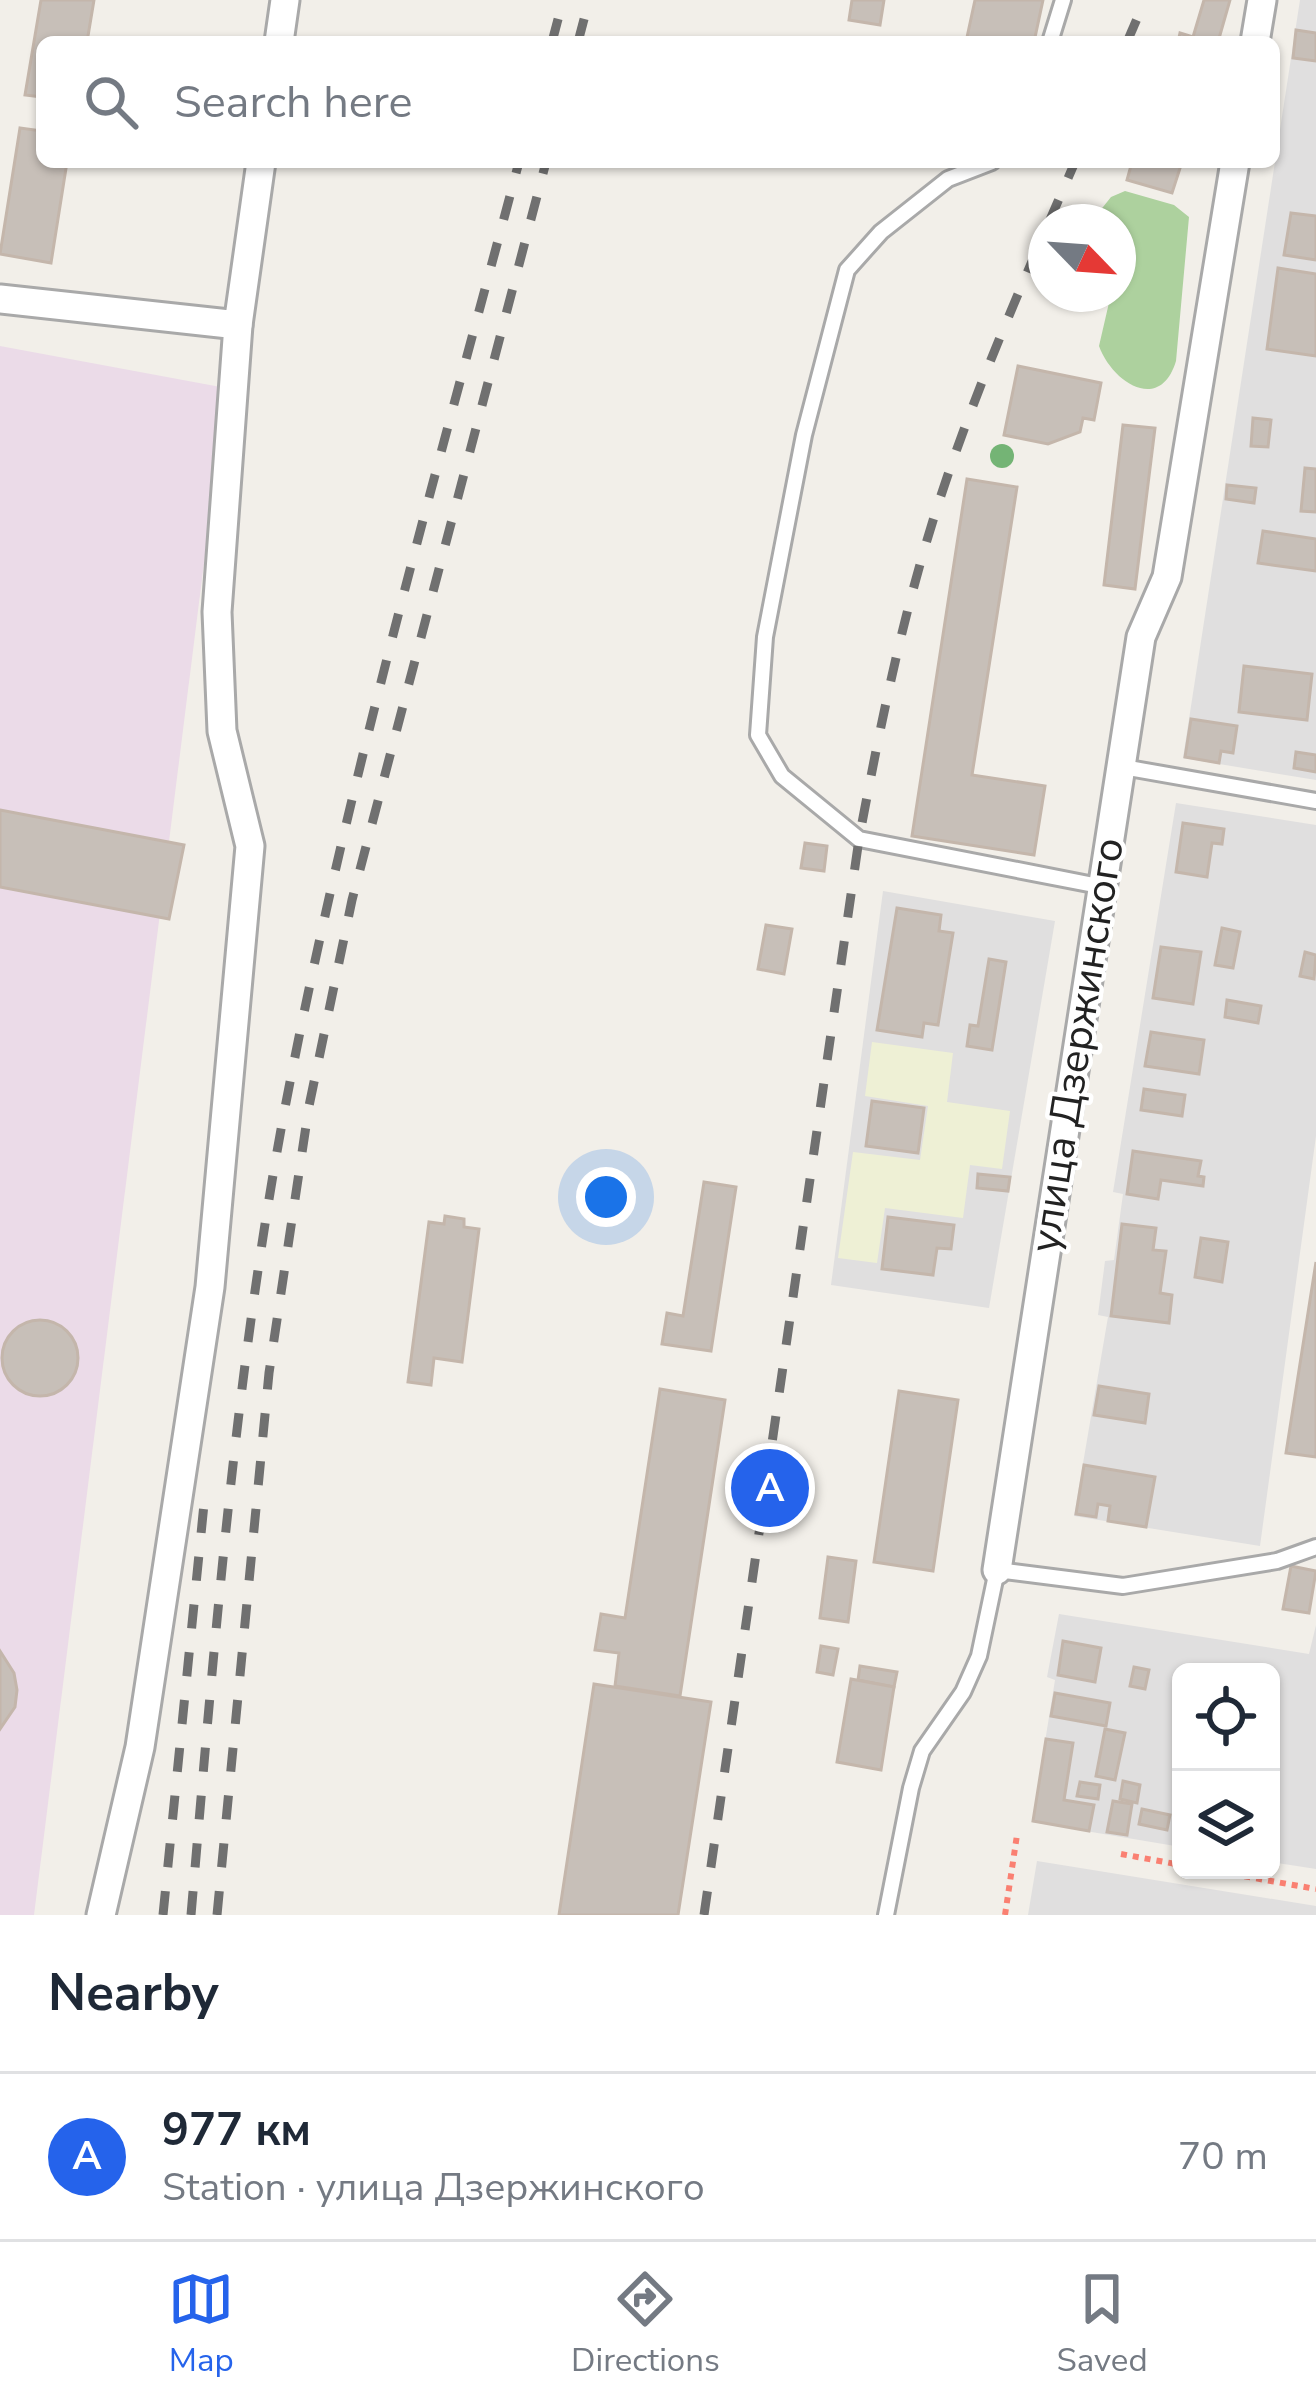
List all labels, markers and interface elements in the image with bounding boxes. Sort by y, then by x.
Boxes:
search box [36,36,1280,168]
icon: search [78,69,144,135]
text: Search here [174,72,413,133]
north arrow [1028,204,1136,312]
street label: улица Дзержинского [1016,834,1138,1256]
your location [576,1167,636,1227]
pin: A [731,1443,809,1533]
map controls [1172,1663,1280,1879]
button: locate [1172,1663,1280,1771]
button: layers [1172,1771,1280,1879]
text: Nearby [48,1958,219,2028]
text: 977 км [162,2100,311,2161]
text: A [72,2130,102,2183]
text: 70 m [1178,2130,1268,2183]
text: Station · улица Дзержинского [162,2161,705,2214]
tab: Map [168,2266,234,2383]
tab: Directions [571,2266,720,2383]
tab: Saved [1056,2266,1148,2383]

